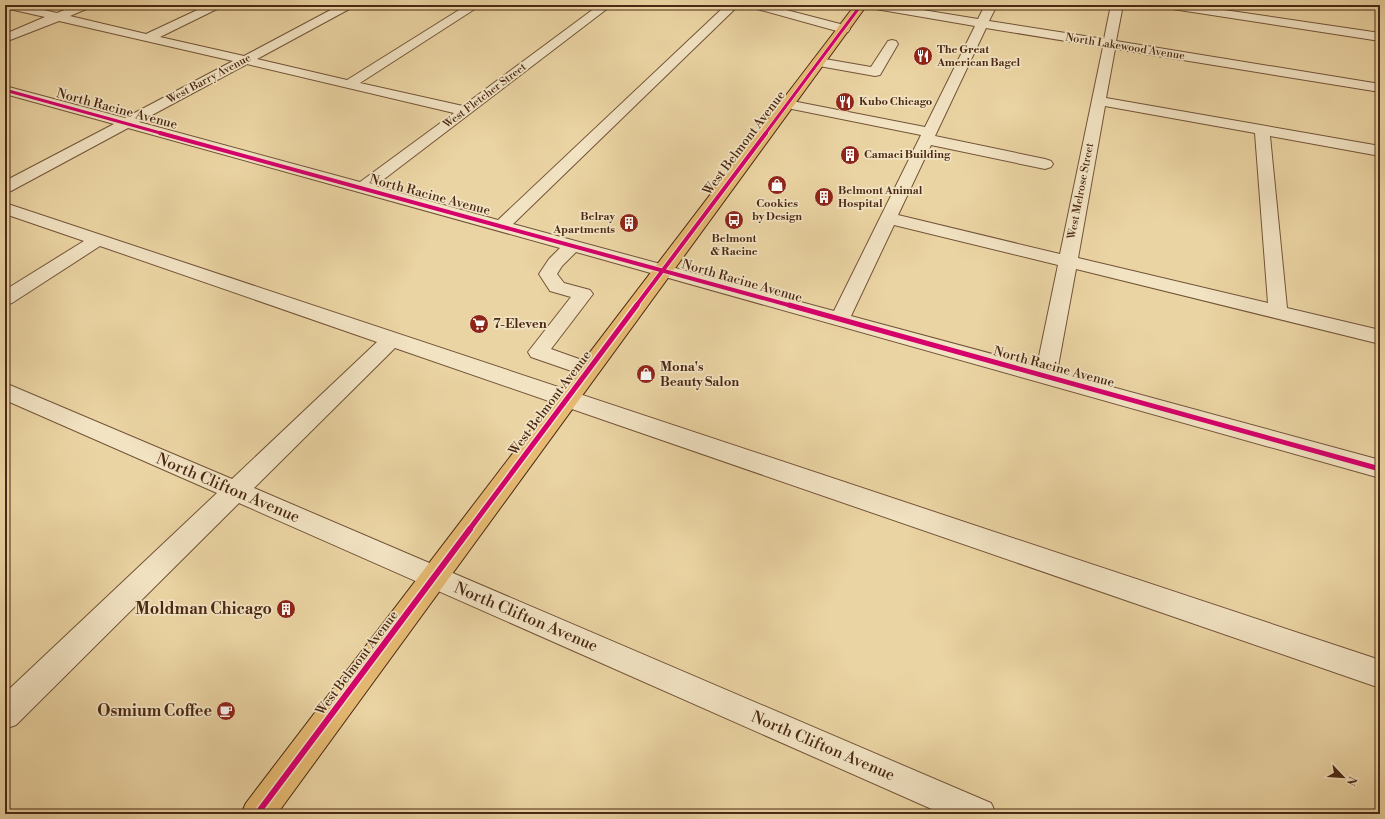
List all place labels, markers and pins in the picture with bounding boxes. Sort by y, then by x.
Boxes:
place label: The Great American Bagel [936,43,1021,70]
restaurant icon: The Great American Bagel [912,45,934,67]
restaurant icon: Kubo Chicago [834,91,856,113]
place label: Kubo Chicago [859,95,932,109]
building icon: Camaci Building [839,144,861,166]
place label: Camaci Building [864,148,951,162]
shop icon: Cookies by Design [766,174,788,196]
place label: Belmont Animal Hospital [838,184,923,211]
building icon: Belmont Animal Hospital [813,186,835,208]
place label: Cookies by Design [752,197,802,224]
bus stop icon: Belmont & Racine [723,209,745,231]
place label: Belray Apartments [552,210,615,237]
building icon: Belray Apartments [618,212,640,234]
place label: Belmont & Racine [710,232,758,259]
supermarket icon: 7-Eleven [468,313,490,335]
place label: 7-Eleven [493,316,547,332]
place label: Mona's Beauty Salon [660,359,739,390]
shop icon: Mona's Beauty Salon [635,363,657,385]
building icon: Moldman Chicago [275,598,297,620]
place label: Moldman Chicago [135,599,272,619]
cafe icon: Osmium Coffee [215,700,237,722]
place label: Osmium Coffee [97,701,212,721]

